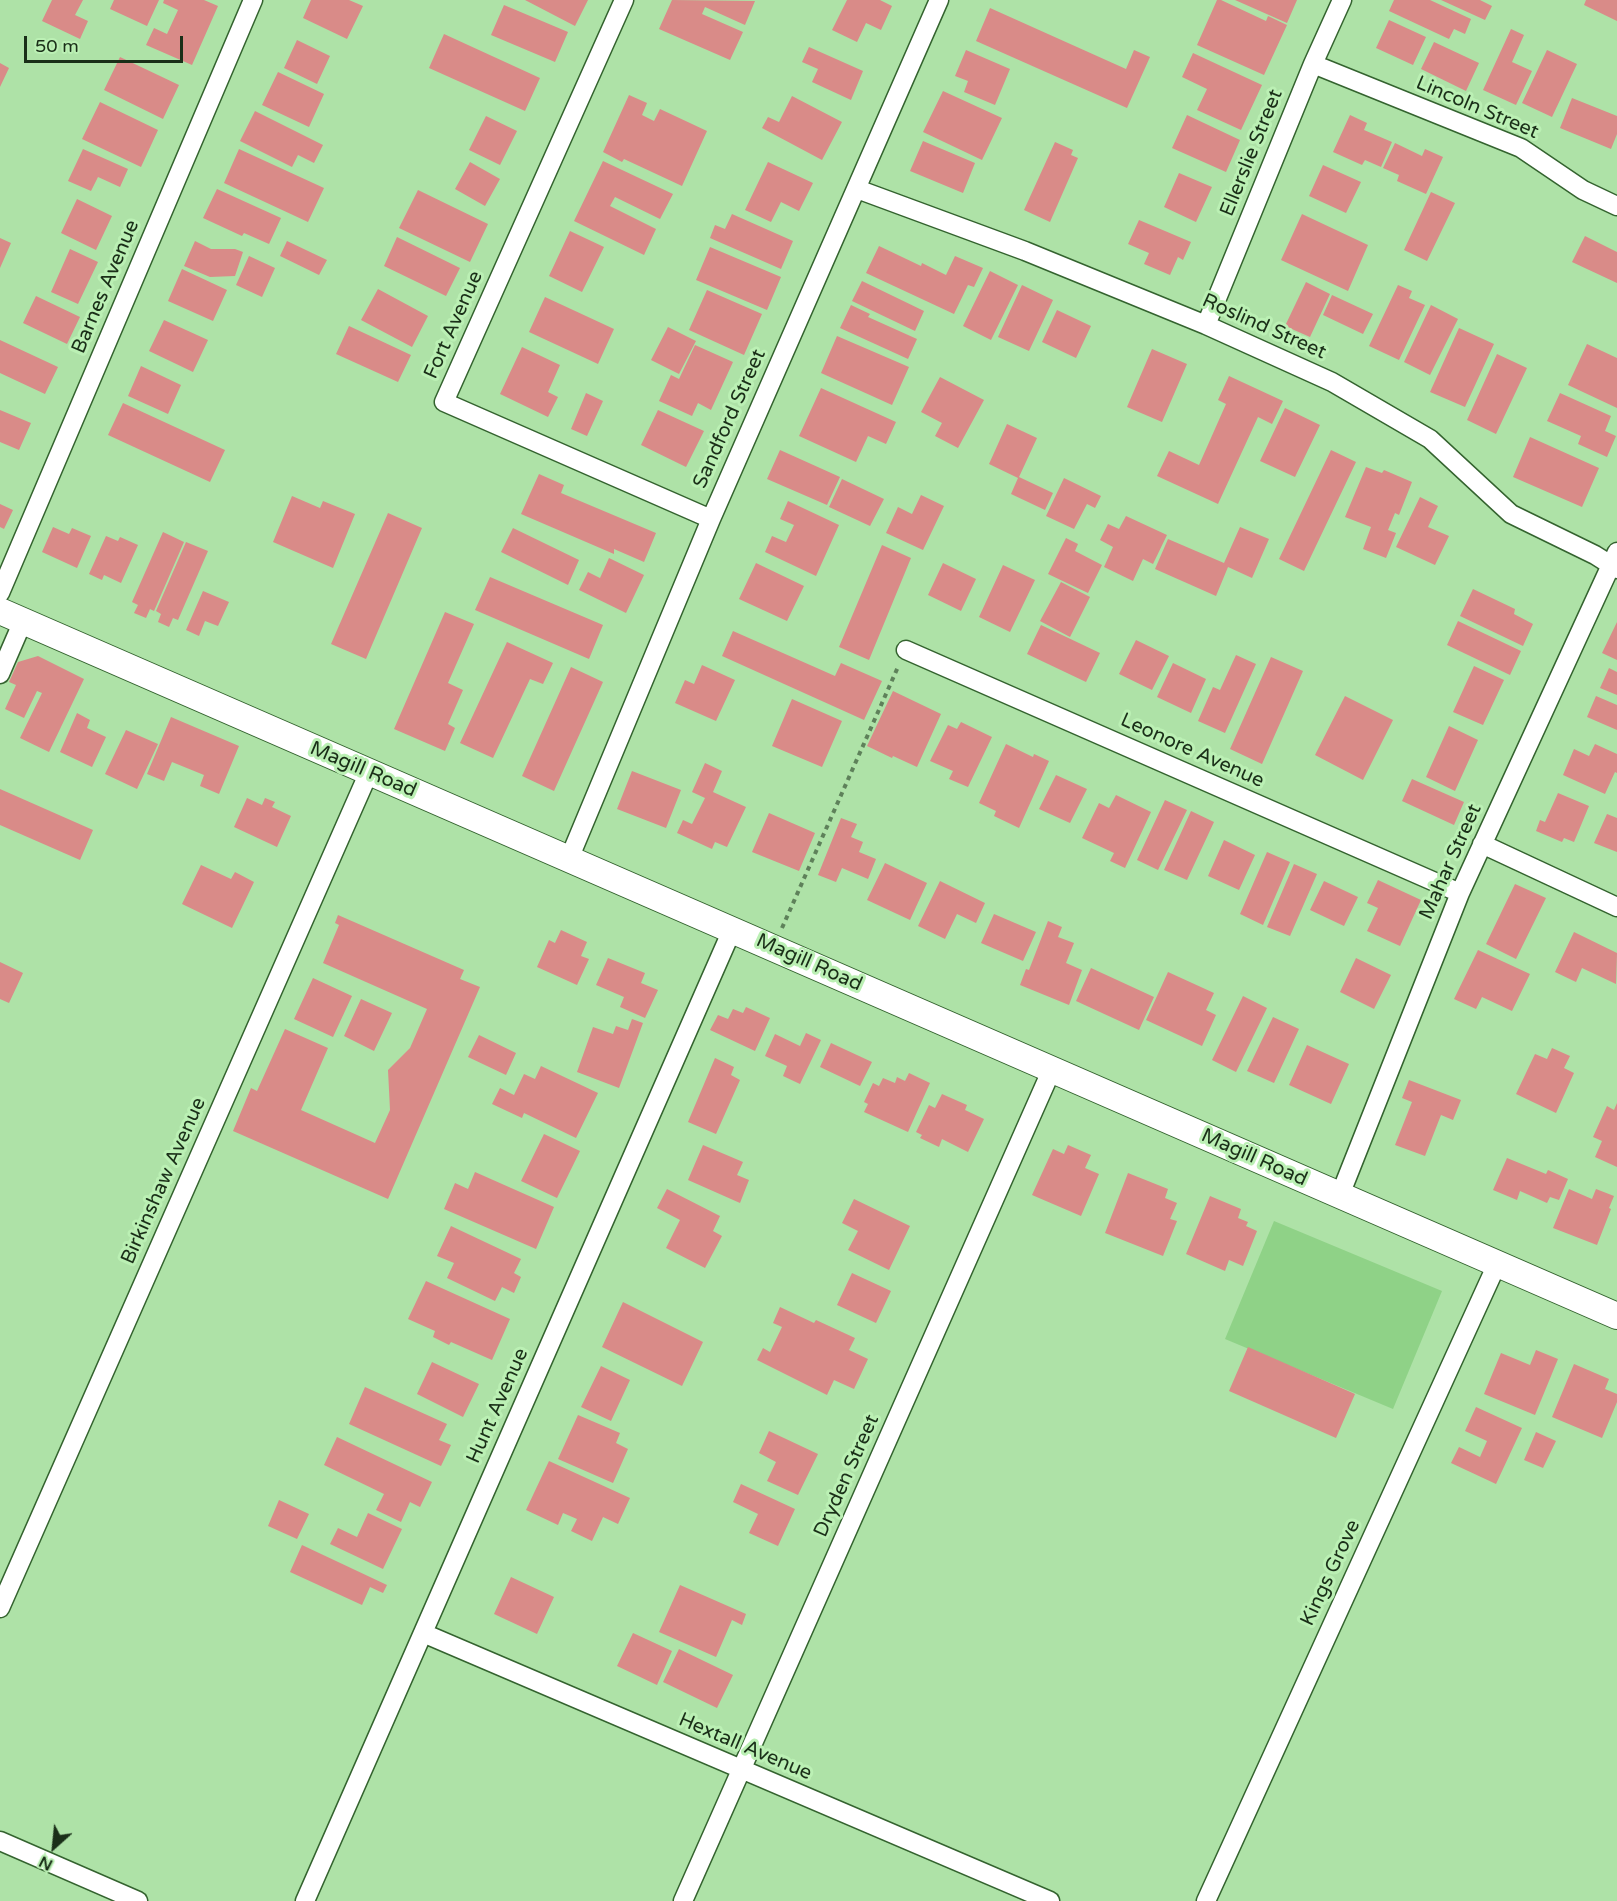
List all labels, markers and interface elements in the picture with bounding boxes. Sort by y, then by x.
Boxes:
scale bar [27,24,186,62]
text: 50 m [35,35,79,57]
street label: Lincoln Street [1412,71,1542,145]
street label: Ellerslie Street [1216,86,1288,220]
street label: Barnes Avenue [67,217,145,357]
street label: Fort Avenue [420,267,488,383]
street label: Roslind Street [1198,289,1330,365]
street label: Sandford Street [689,346,771,492]
street label: Leonore Avenue [1116,709,1268,793]
street label: Magill Road [306,737,420,803]
street label: Mahar Street [1415,800,1487,924]
street label: Magill Road [752,929,866,997]
street label: Birkinshaw Avenue [116,1094,212,1268]
street label: Magill Road [1197,1124,1311,1192]
street label: Hunt Avenue [462,1345,534,1467]
street label: Dryden Street [809,1411,885,1541]
street label: Kings Grove [1296,1516,1366,1630]
street label: Hextall Avenue [675,1708,815,1786]
north arrow [24,1817,84,1877]
text: N [36,1851,56,1875]

